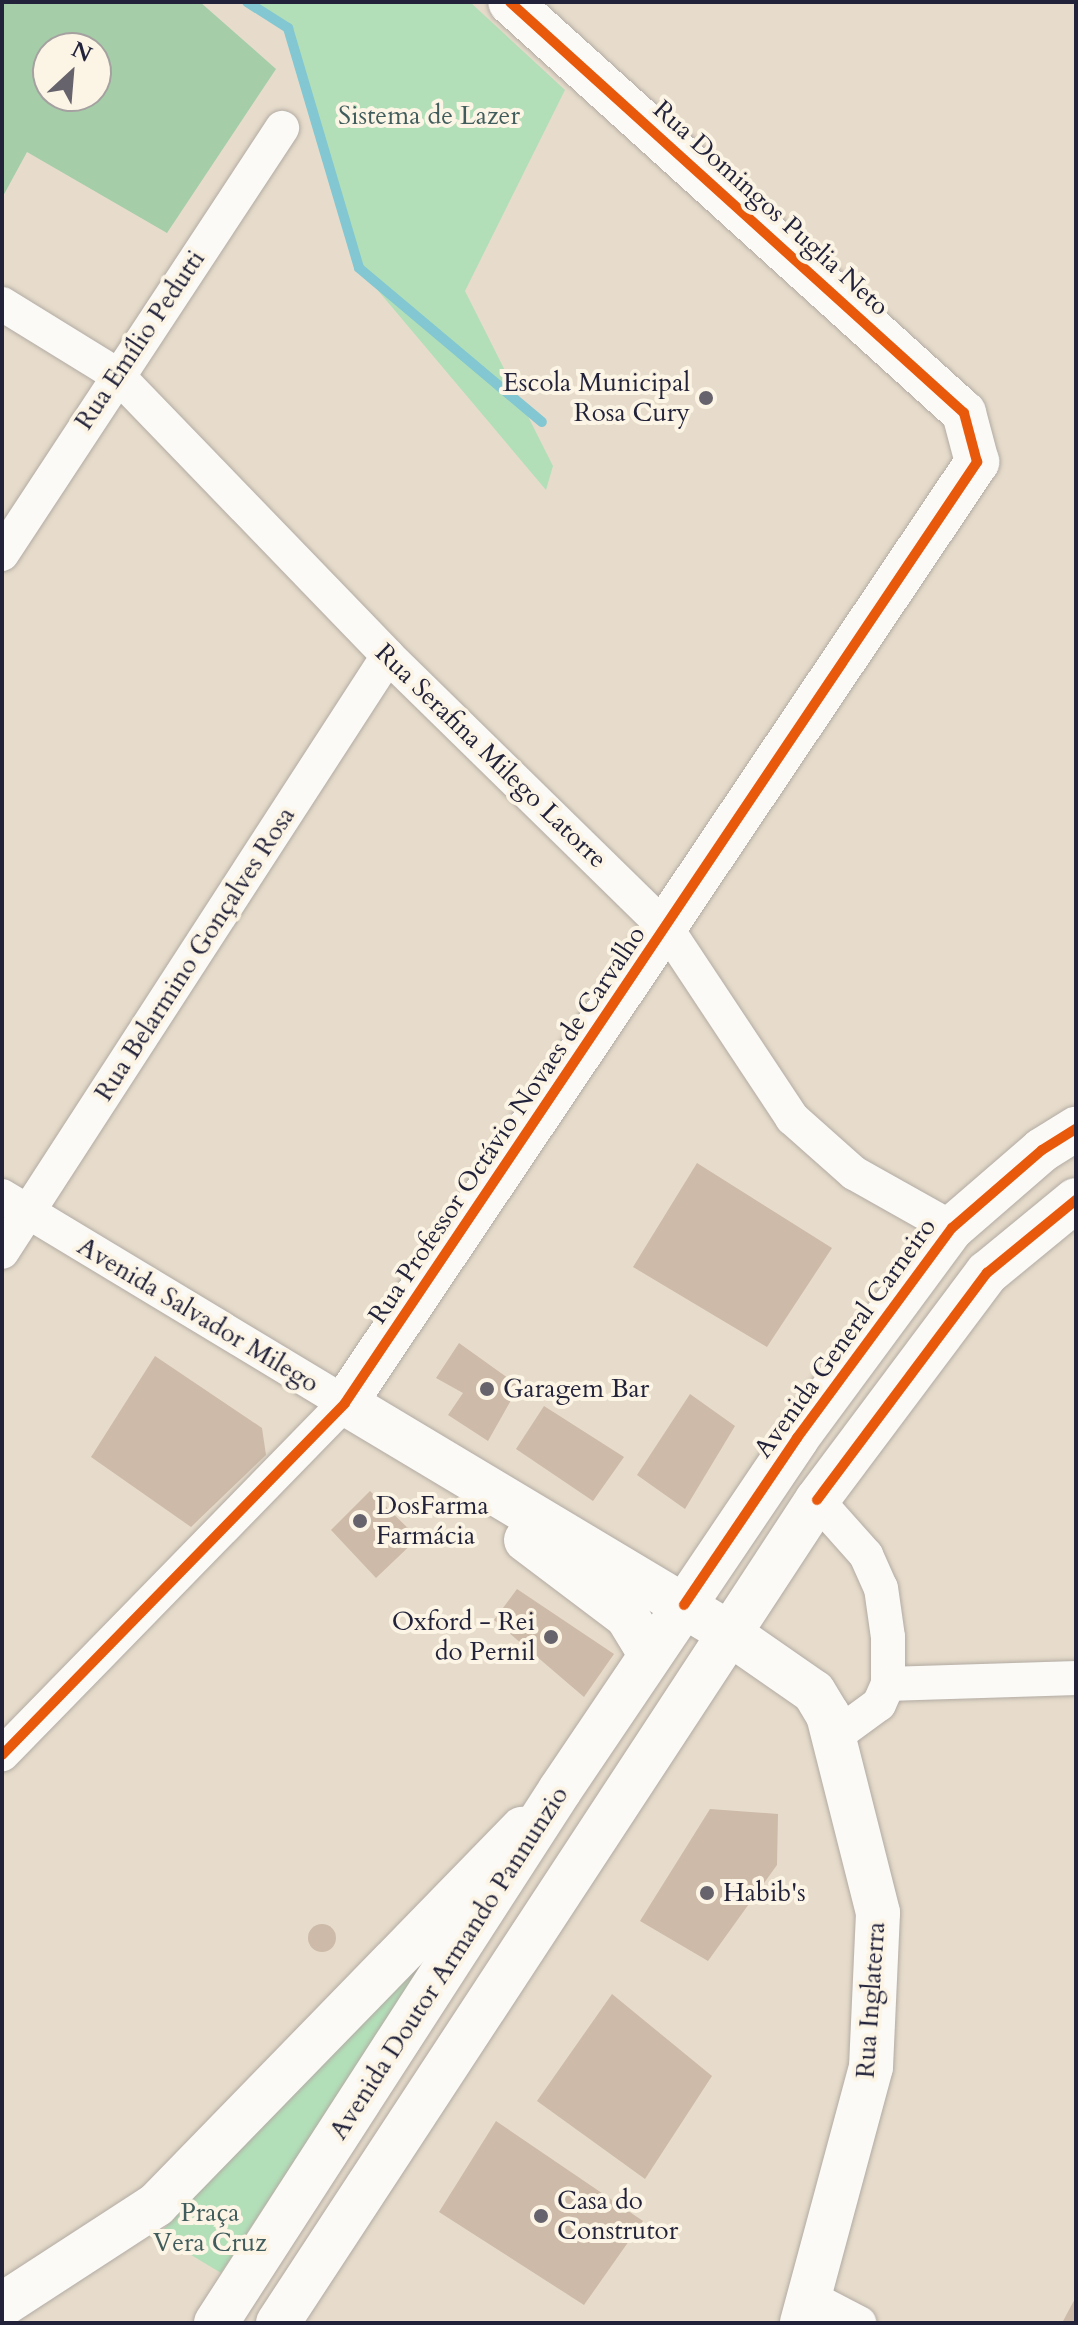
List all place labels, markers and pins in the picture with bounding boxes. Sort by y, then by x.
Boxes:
place label: Escola Municipal Rosa Cury [503,367,690,428]
marker: Escola Municipal Rosa Cury [697,389,715,407]
place label: Garagem Bar [503,1373,649,1405]
marker: Garagem Bar [478,1380,496,1398]
place label: DosFarma Farmácia [376,1490,489,1552]
marker: DosFarma Farmácia [351,1512,369,1530]
place label: Oxford - Rei do Pernil [392,1606,535,1668]
marker: Oxford - Rei do Pernil [542,1628,560,1646]
place label: Habib's [723,1877,806,1909]
marker: Habib's [698,1884,716,1902]
place label: Casa do Construtor [557,2185,678,2246]
marker: Casa do Construtor [532,2207,550,2225]

